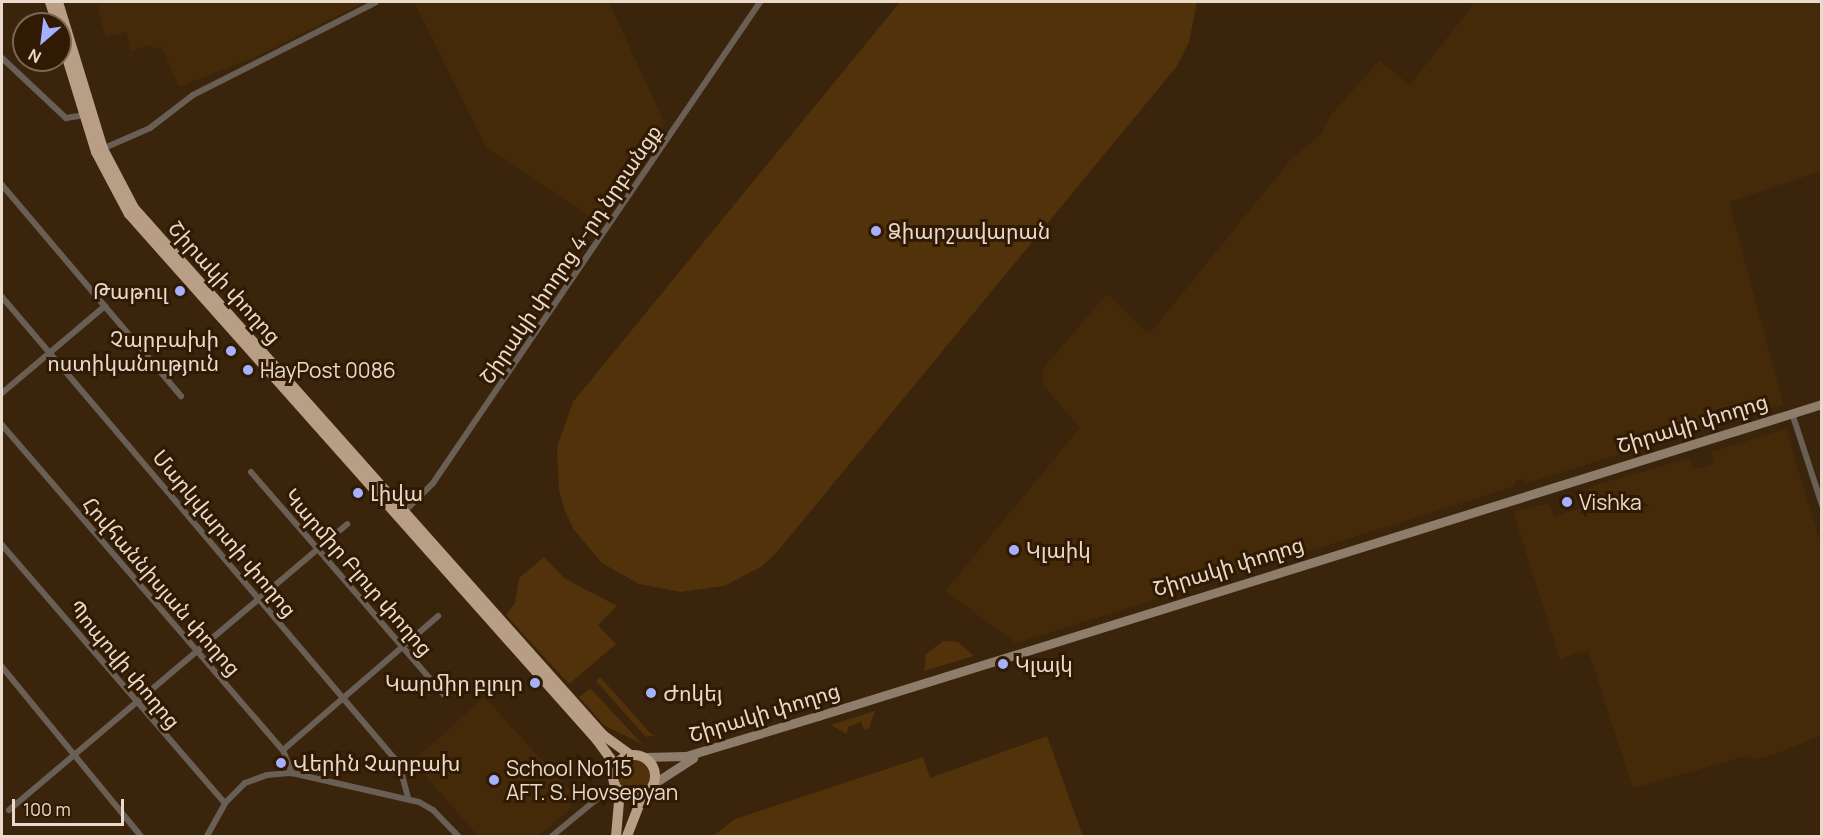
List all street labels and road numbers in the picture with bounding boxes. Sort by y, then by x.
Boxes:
street label: Շիրակի փողոց 4-րդ նրբանցք [474,120,666,388]
street label: Շիրակի փողոց [163,215,287,349]
street label: Շիրակի փողոց [1613,388,1771,458]
street label: Մարկվարտի փողոց [148,444,302,622]
street label: Կարմիր Բլուր փողոց [279,483,439,661]
street label: Հովհաննիսյան փողոց [78,492,246,680]
street label: Շիրակի փողոց [1149,531,1307,601]
street label: Պոպովի փողոց [64,595,186,733]
street label: Շիրակի փողոց [685,677,843,747]

